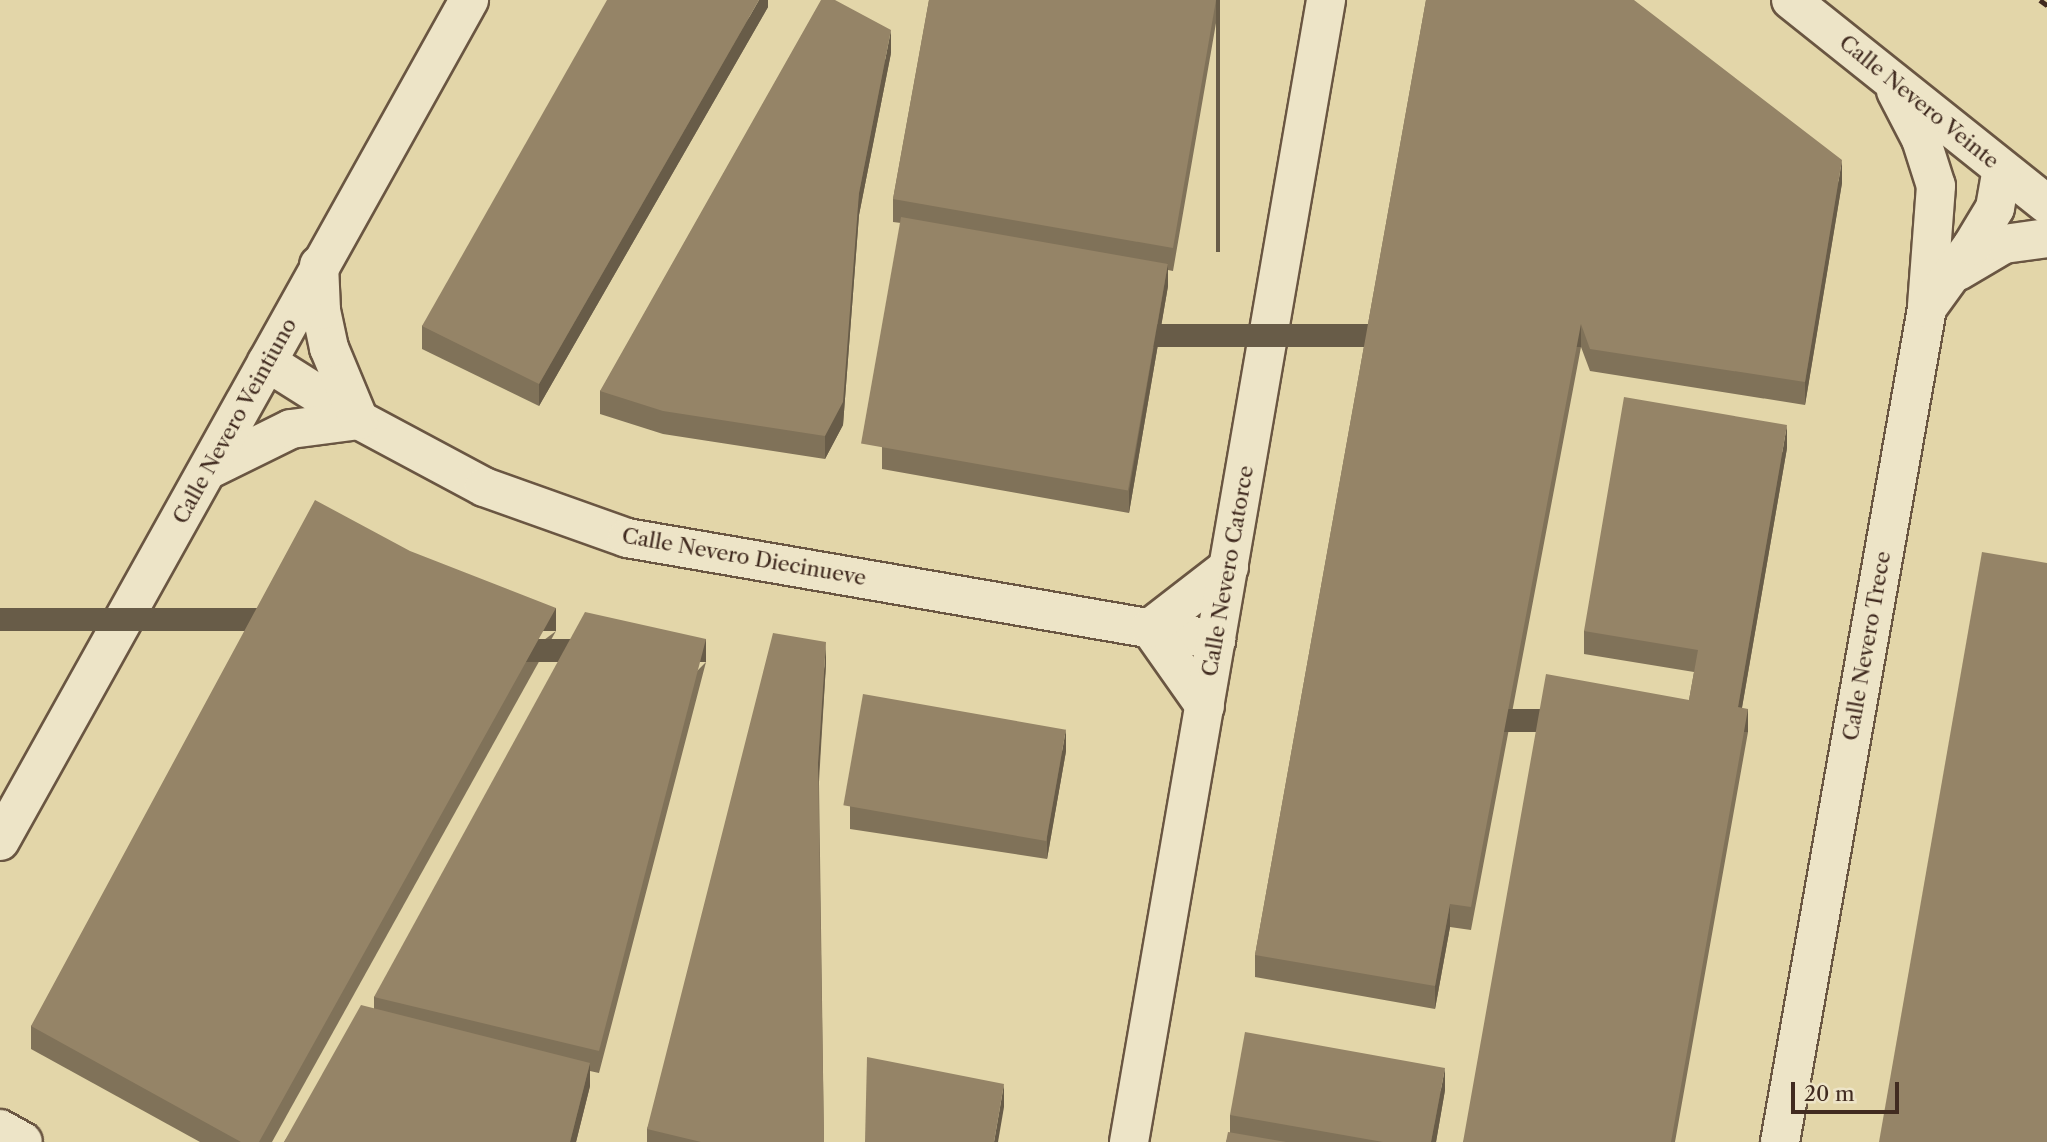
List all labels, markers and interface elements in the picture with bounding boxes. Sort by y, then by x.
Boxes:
street label: Calle Nevero Veinte [1834,30,2004,174]
street label: Calle Nevero Veintiuno [168,313,302,529]
street label: Calle Nevero Catorce [1197,464,1259,678]
street label: Calle Nevero Diecinueve [620,523,868,591]
street label: Calle Nevero Trece [1838,549,1896,743]
scale bar [1795,1068,1904,1112]
text: 20 m [1804,1081,1855,1106]

